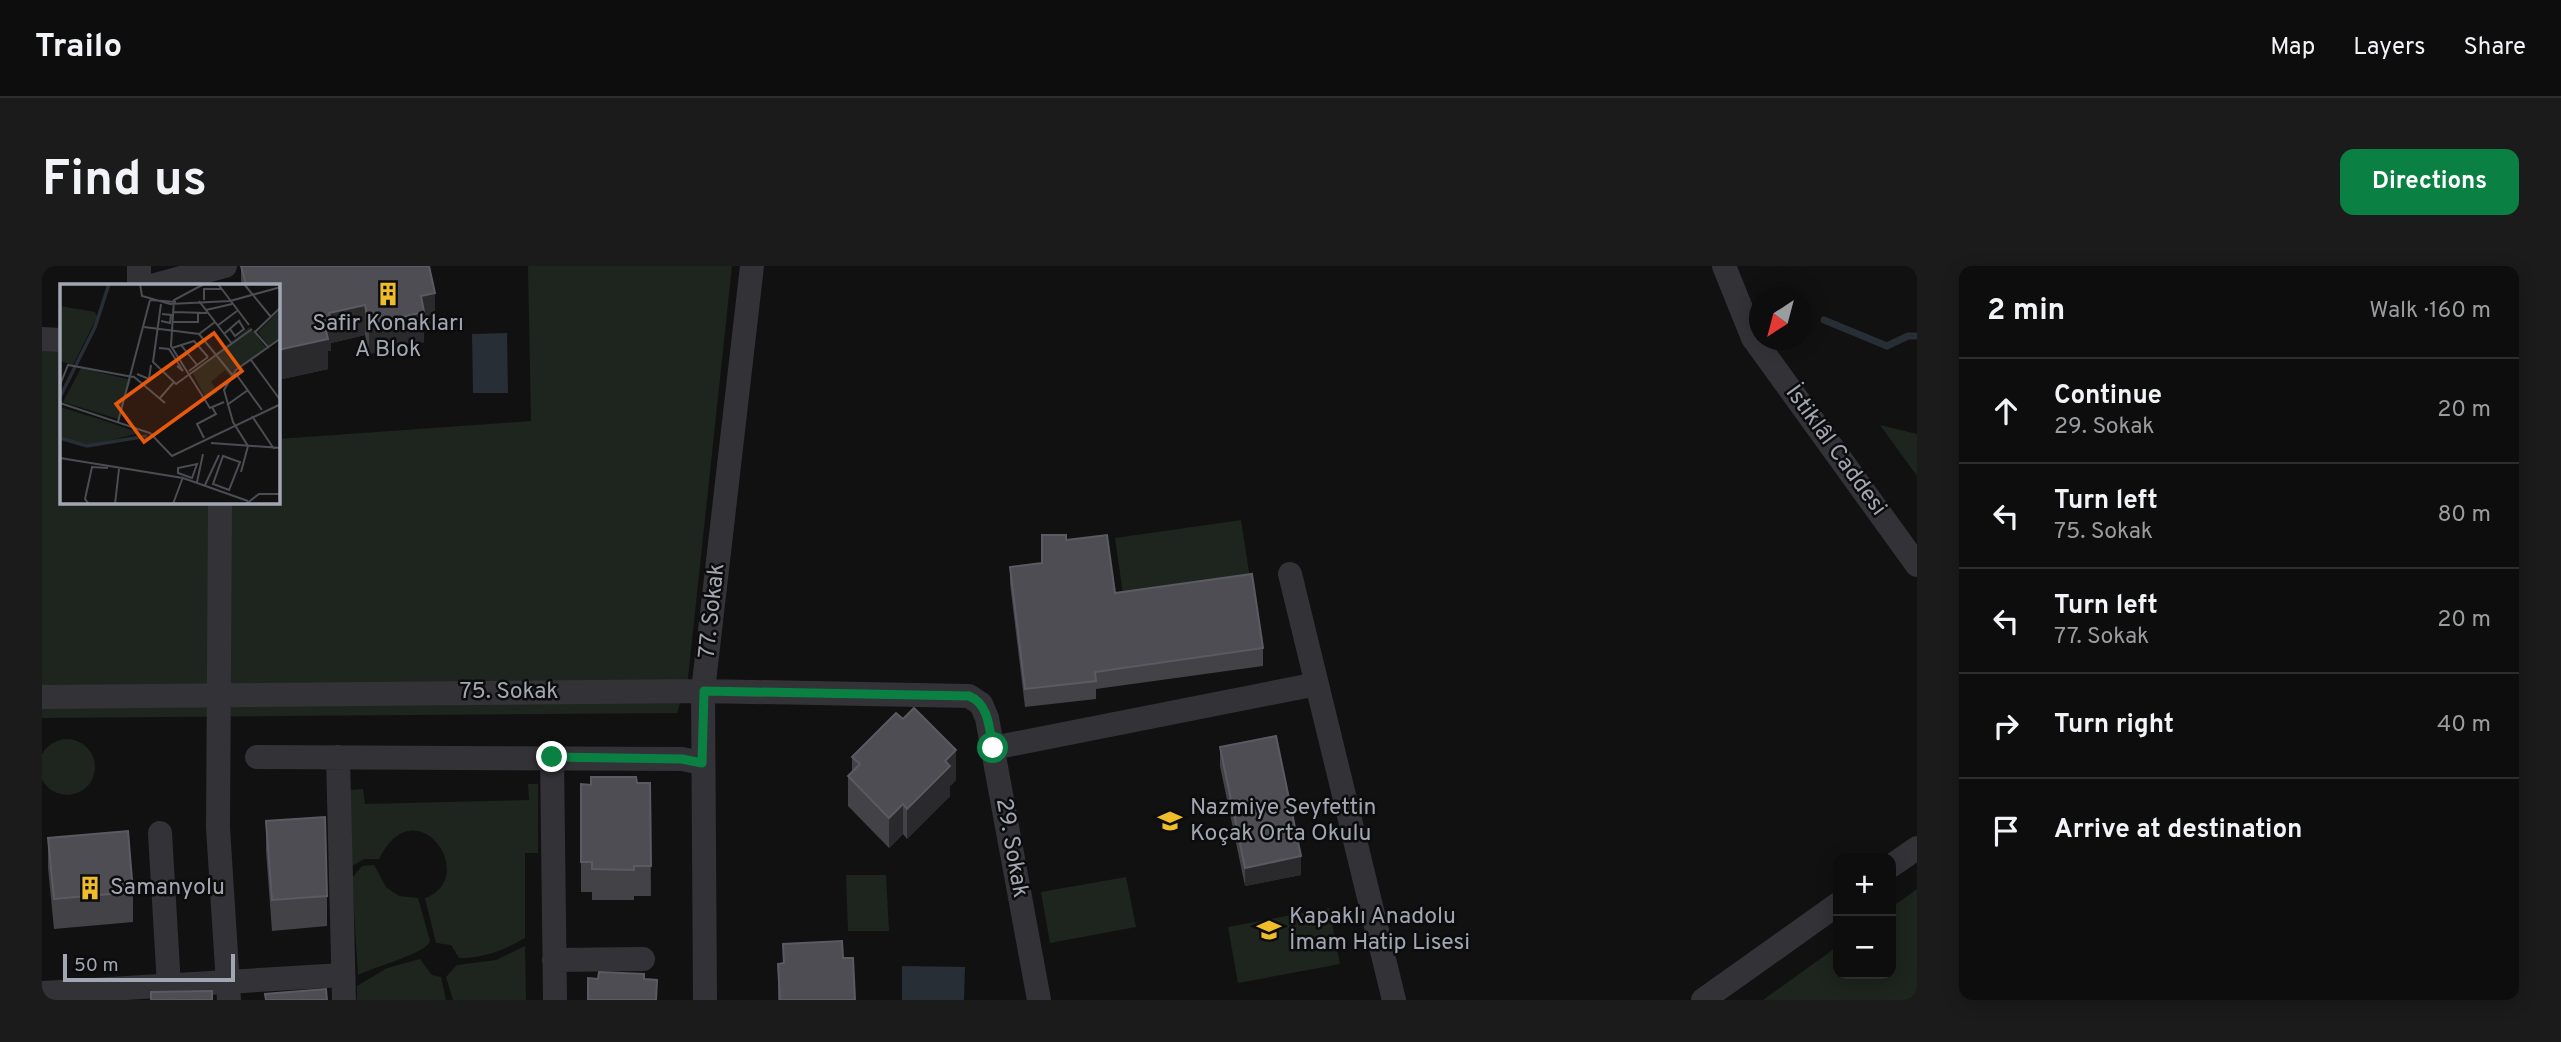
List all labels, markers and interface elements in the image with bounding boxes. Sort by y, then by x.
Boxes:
text: Trailo [35,27,122,69]
text: Map [2270,33,2315,63]
text: Layers [2353,33,2425,63]
text: Share [2463,33,2526,63]
button: Directions [2340,149,2519,215]
text: Find us [42,151,207,213]
building icon: Safir Konakları A Blok [374,280,402,308]
inset map [60,284,280,504]
north arrow [1749,287,1812,350]
text: 2 min [1987,293,2065,330]
text: Walk · 160 m [2369,297,2491,326]
place label: Safir Konakları A Blok [312,310,464,365]
street label: İstiklâl Caddesi [1778,379,1893,522]
text: Continue [2054,380,2162,413]
icon: ahead [1987,392,2025,430]
text: 20 m [2437,396,2491,425]
text: 29. Sokak [2054,413,2155,442]
text: Turn left [2054,485,2158,518]
icon: left [1987,497,2025,535]
text: 80 m [2438,501,2491,530]
text: 75. Sokak [2054,518,2153,547]
street label: 77. Sokak [694,562,732,660]
text: Turn left [2054,590,2158,623]
icon: left [1987,602,2025,640]
text: 20 m [2437,606,2491,635]
text: 77. Sokak [2054,623,2149,652]
street label: 75. Sokak [459,678,559,707]
icon: right [1987,707,2025,745]
text: Turn right [2054,709,2174,742]
text: 40 m [2437,711,2491,740]
route start [977,732,1008,763]
route end [536,741,567,772]
place label: Nazmiye Seyfettin Koçak Orta Okulu [1190,794,1377,849]
street label: 29. Sokak [988,796,1034,900]
school or university icon: Nazmiye Seyfettin Koçak Orta Okulu [1156,807,1184,835]
icon: arrive [1987,812,2025,850]
text: Arrive at destination [2054,814,2302,847]
map controls [1833,853,1896,979]
button: + [1833,853,1896,916]
building icon: Samanyolu [76,874,104,902]
place label: Samanyolu [110,874,225,903]
place label: Kapaklı Anadolu İmam Hatip Lisesi [1289,903,1470,958]
school or university icon: Kapaklı Anadolu İmam Hatip Lisesi [1255,916,1283,944]
button: − [1833,916,1896,979]
scale bar [63,951,234,983]
text: 50 m [74,954,119,978]

